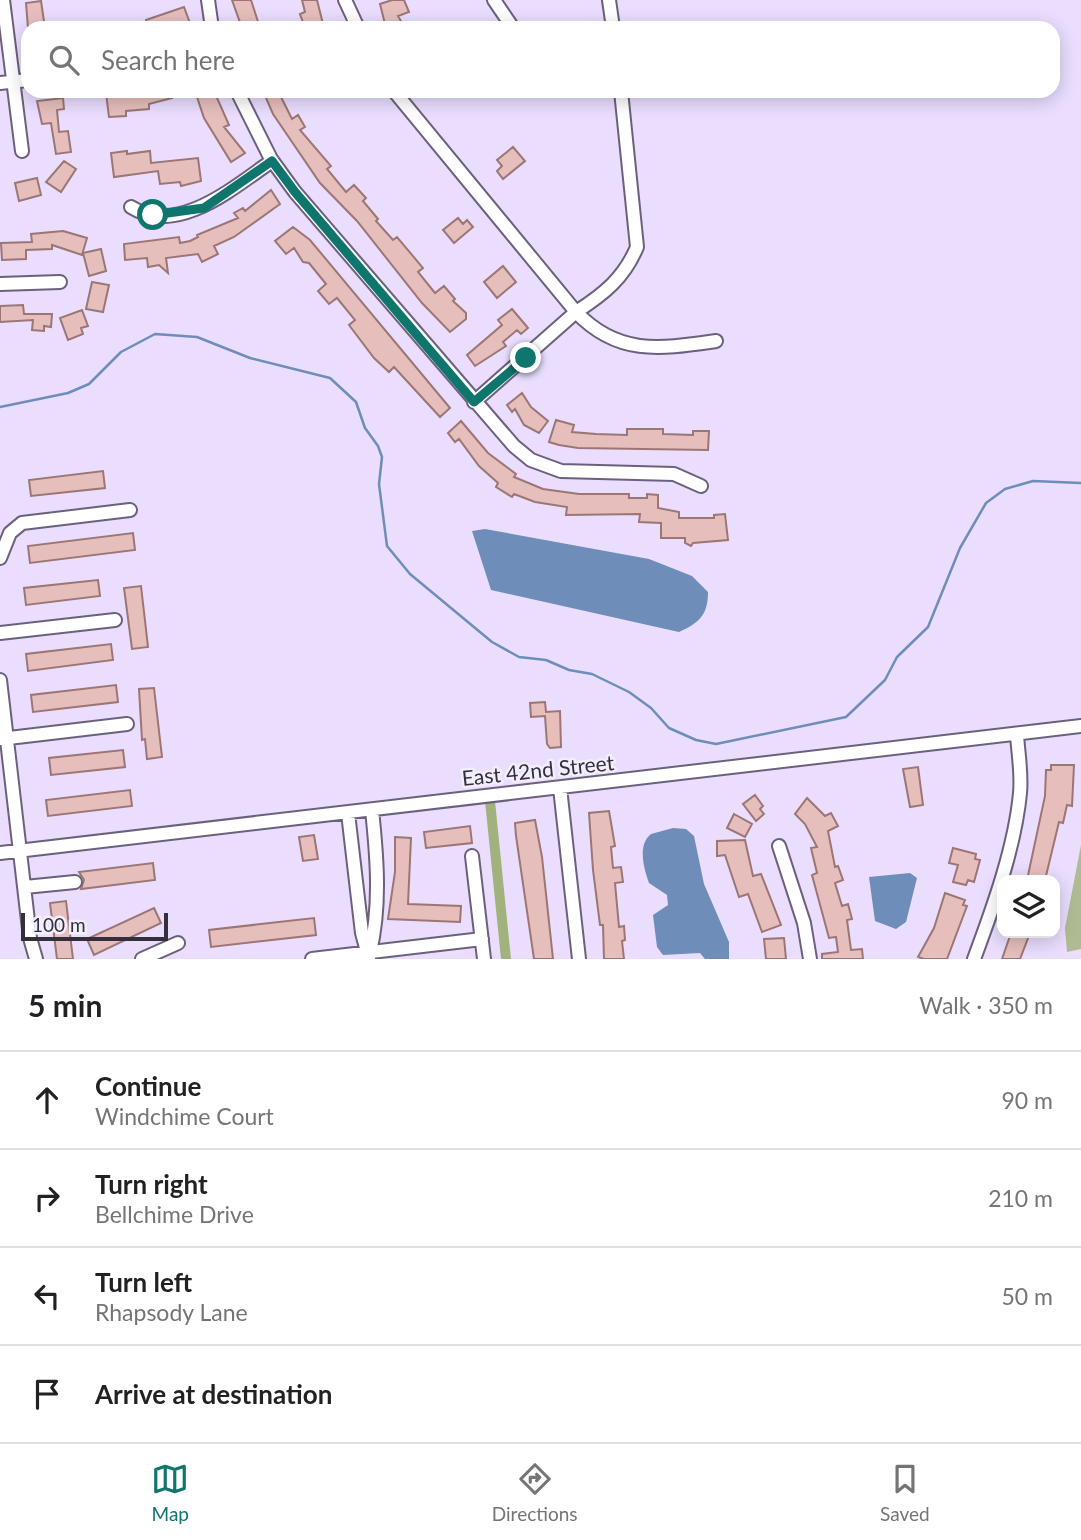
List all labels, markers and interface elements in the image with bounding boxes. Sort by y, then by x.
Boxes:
search box [21,21,1060,98]
icon: search [45,41,83,79]
text: Search here [101,44,235,76]
route start [137,199,168,230]
route end [510,342,541,373]
street label: East 42nd Street [460,749,616,790]
map controls [997,875,1060,938]
button: layers [997,875,1060,938]
scale bar [21,910,168,942]
text: 100 m [32,913,86,936]
text: 5 min [28,987,102,1023]
text: Walk · 350 m [919,991,1053,1019]
text: Continue [95,1070,201,1102]
icon: ahead [28,1081,66,1119]
text: 90 m [1002,1086,1053,1114]
text: Windchime Court [95,1102,274,1130]
text: Turn right [95,1168,208,1200]
icon: right [28,1179,66,1217]
text: 210 m [988,1184,1053,1212]
text: Bellchime Drive [95,1200,254,1228]
text: Turn left [95,1266,192,1298]
icon: left [28,1277,66,1315]
text: 50 m [1002,1282,1053,1310]
text: Rhapsody Lane [95,1298,248,1326]
icon: arrive [28,1375,66,1413]
text: Arrive at destination [95,1378,332,1410]
tab: Map [151,1460,189,1525]
tab: Directions [492,1460,578,1525]
tab: Saved [880,1460,930,1525]

